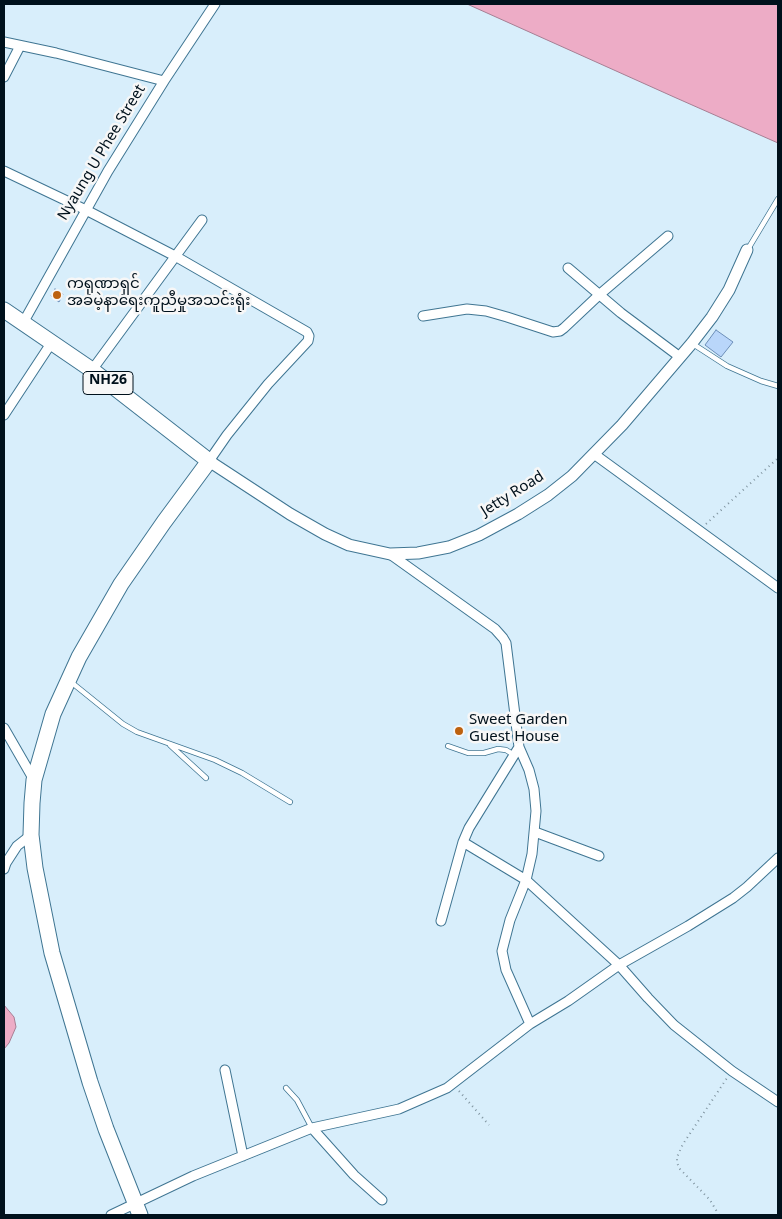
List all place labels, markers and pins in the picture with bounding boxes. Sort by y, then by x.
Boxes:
place label: ကရုဏာရှင် အခမဲ့နာရေးကူညီမှုအသင်းရုံး [67,277,250,312]
marker: ကရုဏာရှင် အခမဲ့နာရေးကူညီမှုအသင်းရုံး [51,289,63,301]
place label: Sweet Garden Guest House [469,713,567,748]
marker: Sweet Garden Guest House [453,725,465,737]

